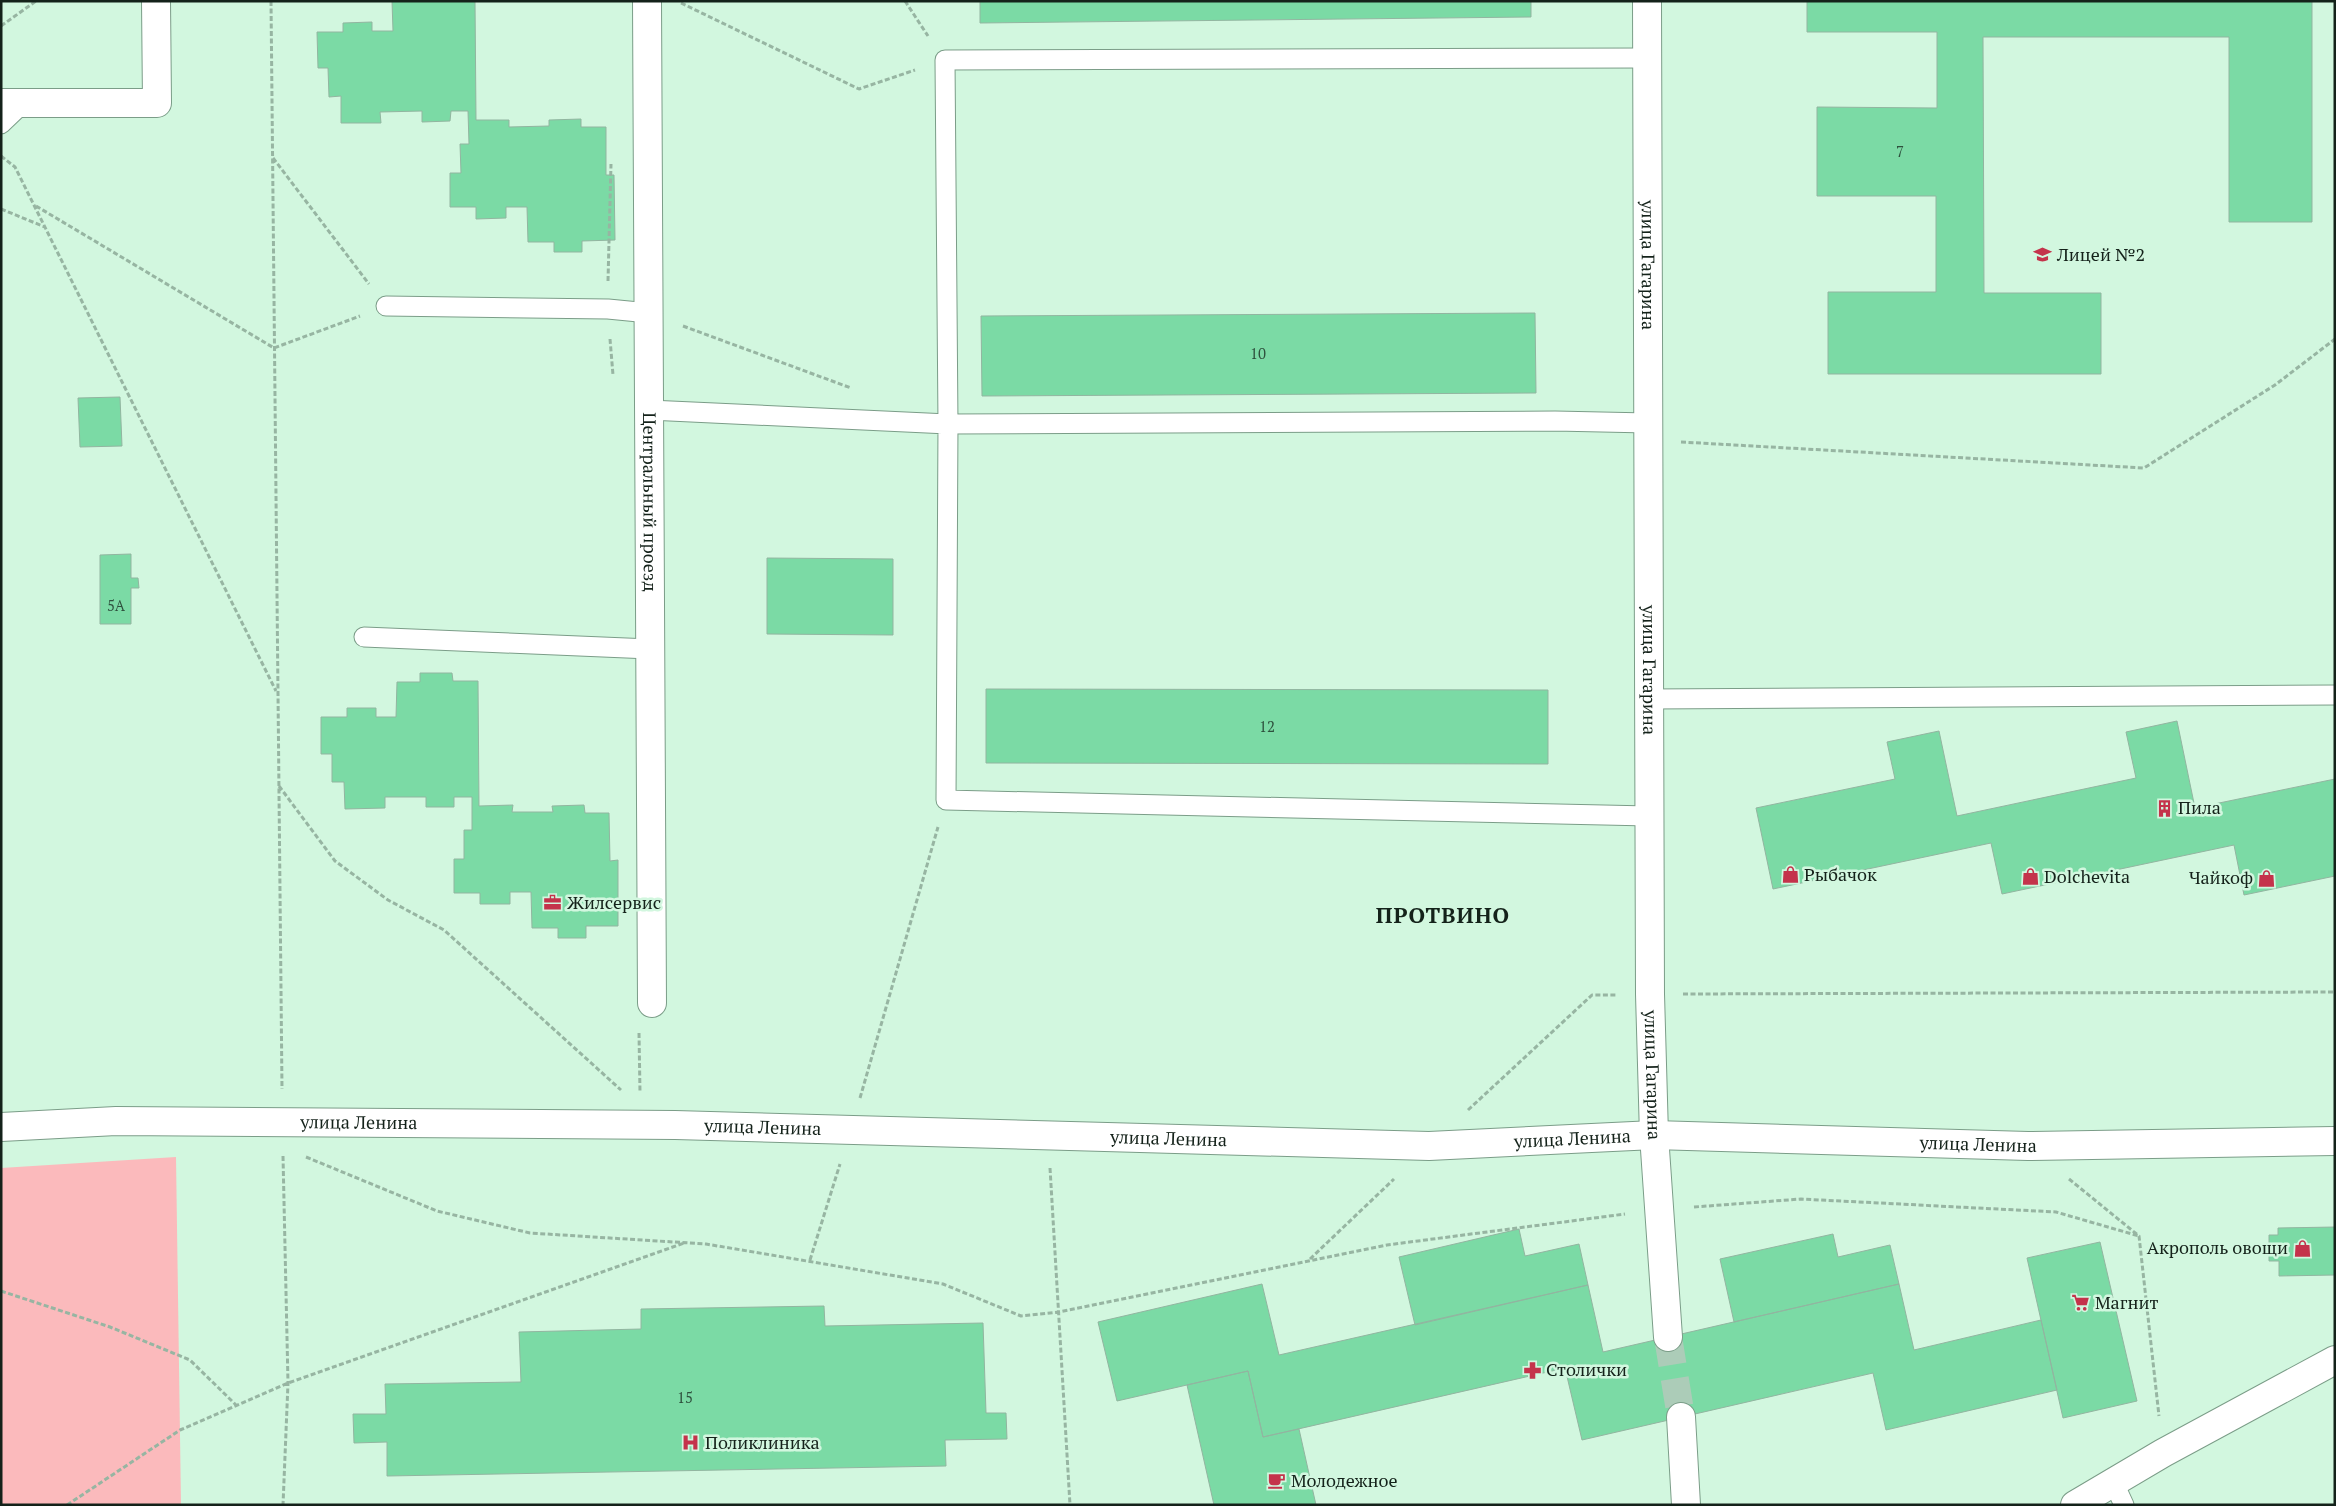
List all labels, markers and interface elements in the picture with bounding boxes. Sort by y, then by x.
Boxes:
house number: 7 [1896,141,1904,161]
street label: улица Гагарина [1637,199,1661,330]
place label: Лицей №2 [2056,242,2145,266]
school or university icon: Лицей №2 [2033,245,2053,265]
house number: 10 [1250,343,1266,363]
street label: Центральный проезд [638,412,663,592]
house number: 5А [107,595,126,615]
street label: улица Гагарина [1638,604,1662,735]
house number: 12 [1259,716,1275,736]
place label: Пила [2178,795,2221,819]
building icon: Пила [2154,798,2174,818]
place label: Рыбачок [1804,862,1877,886]
place label: Dolchevita [2044,864,2130,888]
shop icon: Рыбачок [1780,865,1800,885]
place label: Чайкоф [2189,865,2253,889]
shop icon: Dolchevita [2020,867,2040,887]
shop icon: Чайкоф [2257,868,2277,888]
place label: Жилсервис [567,890,661,914]
office icon: Жилсервис [543,893,563,913]
district label: ПРОТВИНО [1376,900,1510,929]
street label: улица Гагарина [1639,1009,1667,1141]
street label: улица Ленина [299,1109,417,1134]
street label: улица Ленина [703,1113,822,1140]
street label: улица Ленина [1512,1123,1631,1153]
street label: улица Ленина [1109,1124,1228,1151]
street label: улица Ленина [1918,1130,2037,1157]
place label: Акрополь овощи [2147,1235,2288,1259]
shop icon: Акрополь овощи [2292,1238,2312,1258]
place label: Магнит [2095,1290,2158,1314]
supermarket icon: Магнит [2071,1293,2091,1313]
place label: Столички [1546,1357,1627,1381]
pharmacy icon: Столички [1522,1360,1542,1380]
house number: 15 [677,1387,693,1407]
place label: Поликлиника [705,1430,820,1454]
hospital icon: Поликлиника [681,1433,701,1453]
place label: Молодежное [1291,1468,1398,1492]
cafe icon: Молодежное [1267,1471,1287,1491]

